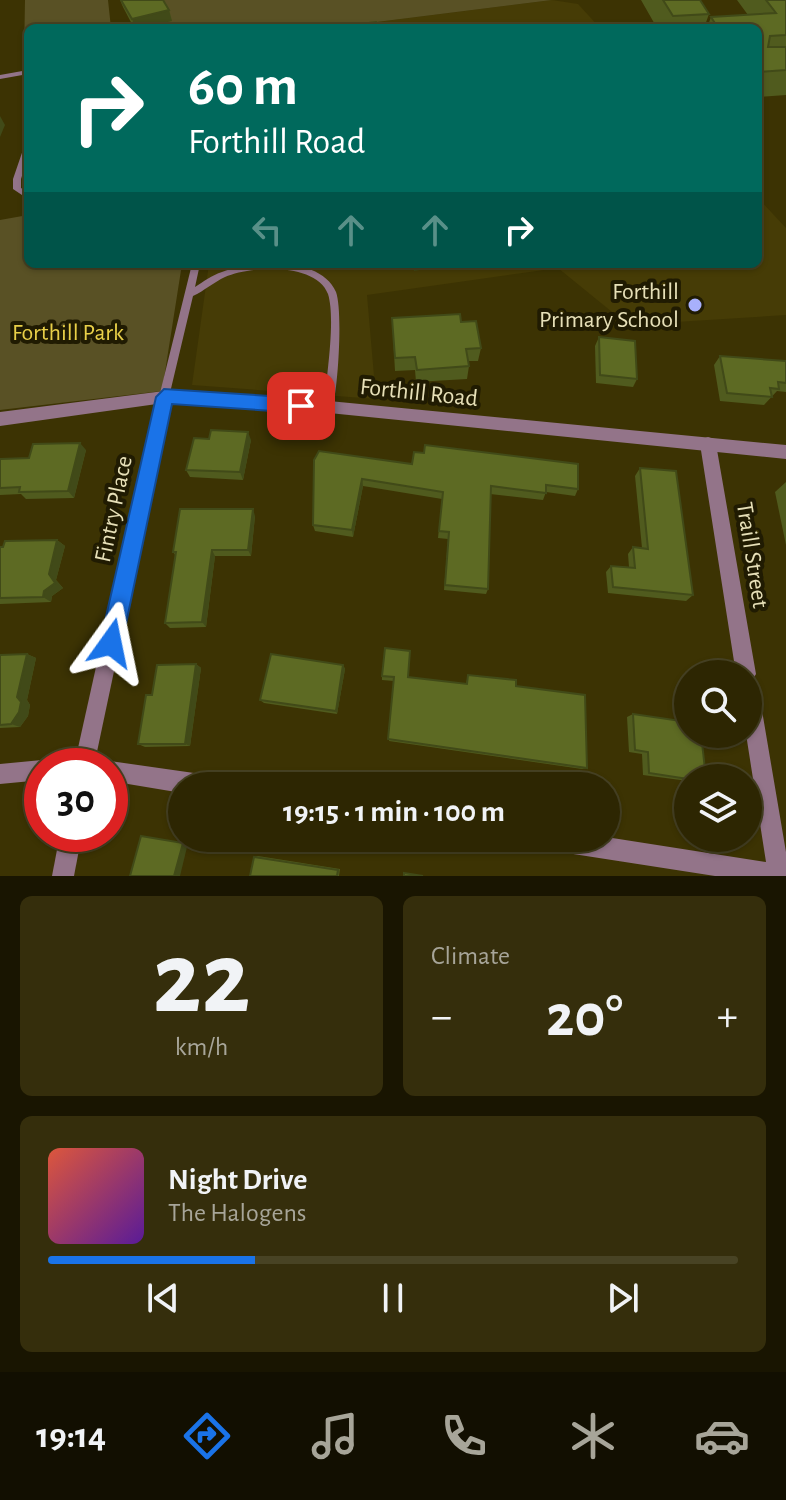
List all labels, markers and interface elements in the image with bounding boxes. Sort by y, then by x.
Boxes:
icon: right [56,56,160,160]
text: 60 m [188,59,298,115]
text: Forthill Road [188,124,366,160]
icon: left [245,208,289,252]
icon: ahead [329,208,373,252]
icon: ahead [413,208,457,252]
icon: right [497,208,541,252]
place label: Forthill Primary School [539,280,679,332]
marker: Forthill Primary School [686,296,704,314]
park label: Forthill Park [12,321,124,345]
pin [267,372,335,440]
street label: Forthill Road [359,375,479,411]
icon: arrive [279,384,323,428]
street label: Fintry Place [91,454,137,565]
street label: Traill Street [732,500,772,610]
position arrow [69,601,153,685]
map controls [674,660,762,852]
button: search [674,660,762,748]
speed limit sign: 30 [24,748,128,852]
button: layers [674,764,762,852]
text: 19:15 · 1 min · 100 m [283,797,505,827]
text: 22 [153,928,250,1032]
text: Climate [431,943,510,969]
text: 20° [546,987,623,1047]
text: − [431,995,452,1039]
text: + [717,995,738,1039]
text: km/h [175,1034,228,1060]
text: Night Drive [168,1165,307,1195]
text: The Halogens [168,1200,306,1226]
icon: previous [141,1276,185,1320]
icon: pause [371,1276,415,1320]
icon: next [601,1276,645,1320]
icon: directions [179,1408,235,1464]
icon: music [307,1408,363,1464]
icon: phone [436,1408,492,1464]
icon: climate [565,1408,621,1464]
icon: car [694,1408,750,1464]
text: 19:14 [36,1418,106,1454]

